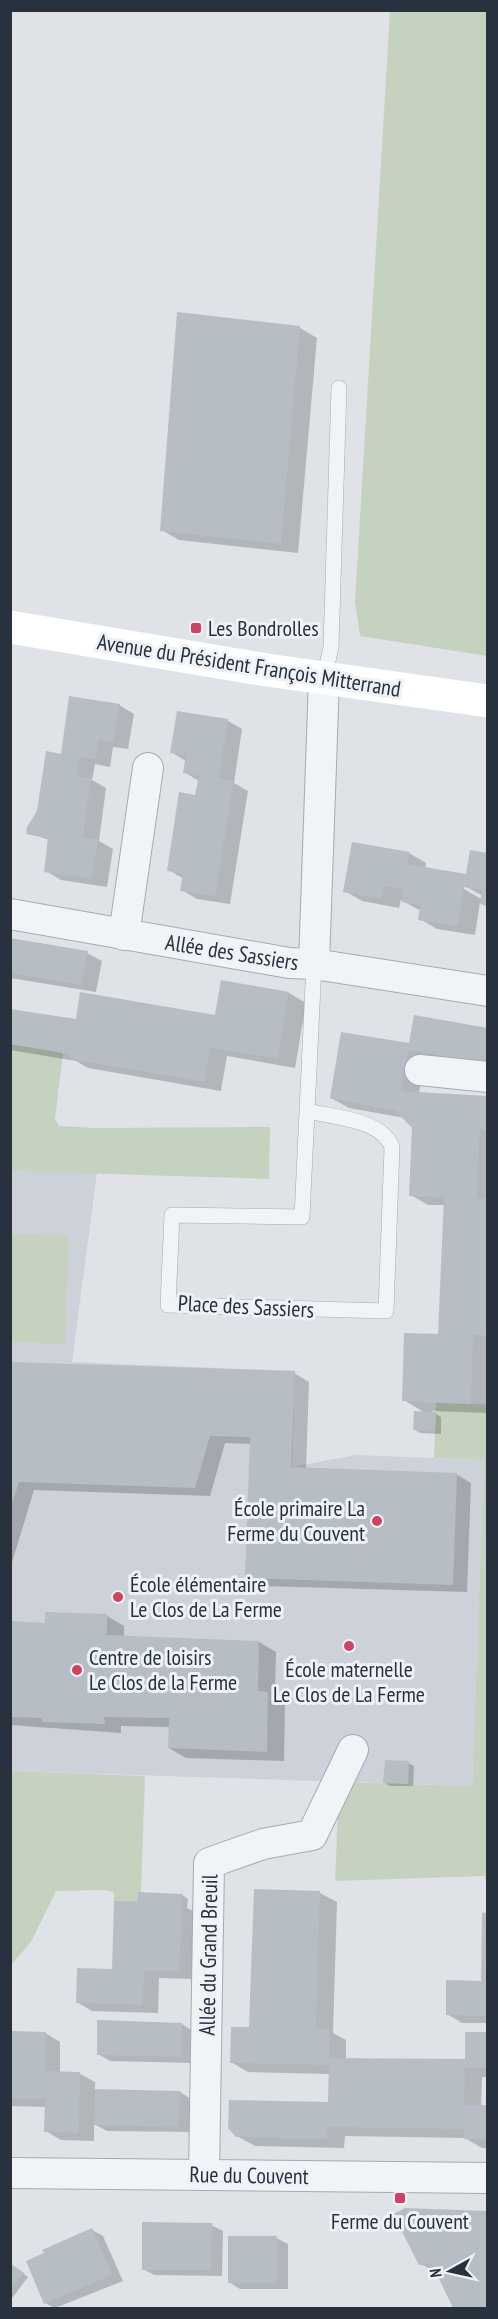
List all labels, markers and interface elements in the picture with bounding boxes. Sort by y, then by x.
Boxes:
place label: Les Bondrolles [208,614,319,642]
marker: Les Bondrolles [189,621,203,635]
street label: Avenue du Président François Mitterrand [95,627,403,703]
street label: Allée des Sassiers [163,928,301,976]
street label: Place des Sassiers [177,1288,315,1324]
place label: École primaire La Ferme du Couvent [227,1494,365,1547]
marker: École primaire La Ferme du Couvent [370,1514,384,1528]
place label: École élémentaire Le Clos de La Ferme [130,1570,282,1623]
marker: École élémentaire Le Clos de La Ferme [111,1590,125,1604]
marker: École maternelle Le Clos de La Ferme [342,1639,356,1653]
place label: Centre de loisirs Le Clos de la Ferme [89,1643,237,1696]
place label: École maternelle Le Clos de La Ferme [273,1655,425,1708]
marker: Centre de loisirs Le Clos de la Ferme [70,1663,84,1677]
street label: Allée du Grand Breuil [193,1873,223,2036]
street label: Rue du Couvent [189,2160,309,2190]
marker: Ferme du Couvent [393,2191,407,2205]
place label: Ferme du Couvent [331,2207,469,2235]
north arrow [420,2241,480,2301]
text: N [425,2267,446,2279]

